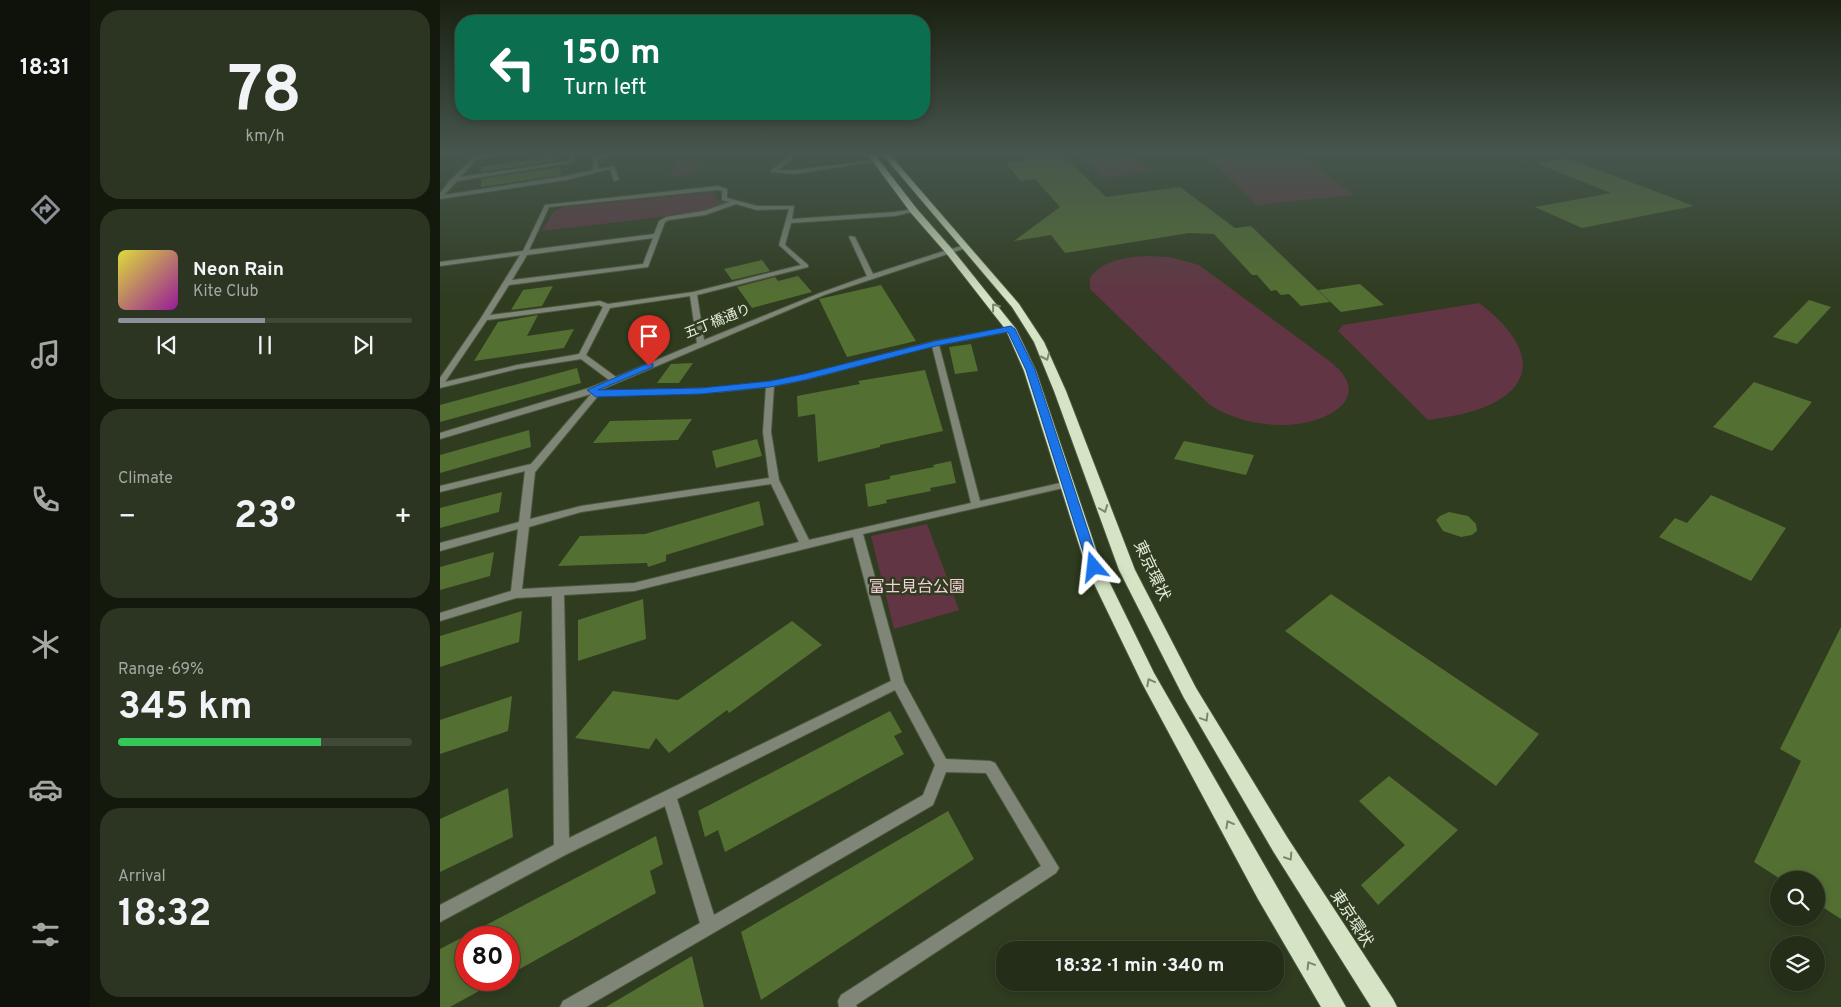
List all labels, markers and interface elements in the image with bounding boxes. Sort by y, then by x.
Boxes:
text: 150 m [563,32,661,76]
icon: left [480,35,545,100]
text: 78 [228,53,302,135]
text: 18:31 [20,55,70,82]
text: Turn left [563,75,646,102]
text: km/h [246,127,284,147]
icon: directions [28,192,63,227]
text: Neon Rain [193,258,284,282]
text: Kite Club [193,282,258,302]
street label: 五丁橋通り [682,301,754,343]
one-way arrow [992,304,1000,313]
pin [628,315,670,366]
icon: arrive [635,322,663,350]
icon: previous [153,331,181,359]
icon: pause [251,331,279,359]
icon: next [349,331,377,359]
icon: music [28,337,63,372]
one-way arrow [1039,352,1050,361]
text: Climate [118,469,173,489]
icon: phone [28,482,63,517]
text: 23° [234,493,296,542]
text: − [118,500,136,536]
text: + [394,500,412,536]
one-way arrow [1098,504,1108,512]
street label: 東京環状 [1128,538,1174,604]
position arrow [1067,540,1119,592]
park label: 富士見台公園 [869,578,965,598]
icon: climate [28,627,63,662]
text: Range · 69% [118,660,204,680]
one-way arrow [1146,678,1156,687]
text: 345 km [118,684,253,733]
one-way arrow [1199,712,1209,721]
icon: car [28,772,63,807]
one-way arrow [1225,821,1235,830]
one-way arrow [1282,852,1292,861]
text: Arrival [118,867,166,887]
map controls [1770,871,1825,991]
button: search [1770,871,1825,926]
street label: 東京環状 [1325,887,1377,951]
text: 18:32 [118,891,212,940]
icon: filters [28,917,63,952]
speed limit sign: 80 [455,926,520,991]
button: layers [1770,936,1825,991]
text: 18:32 · 1 min · 340 m [1056,954,1224,978]
one-way arrow [1306,962,1316,971]

